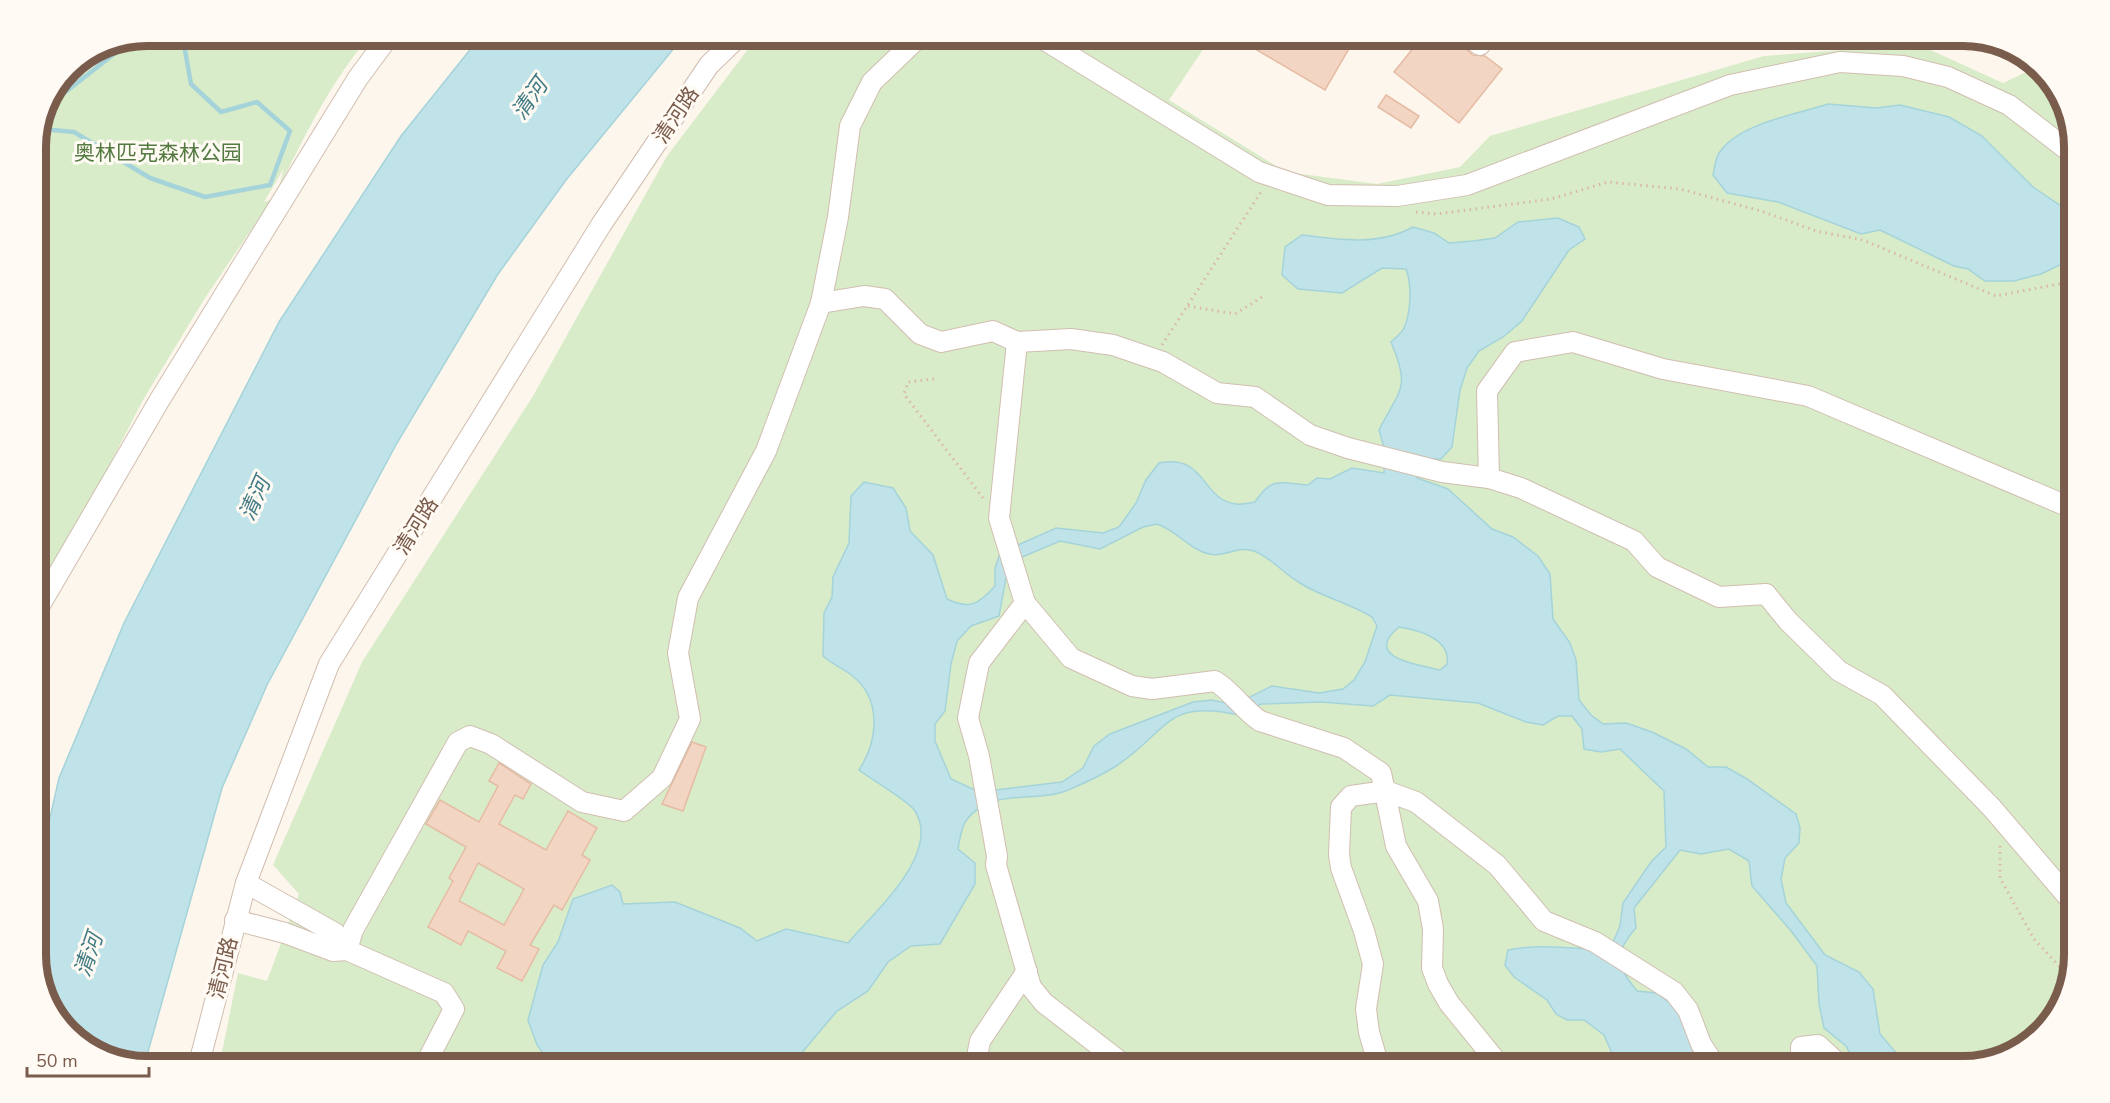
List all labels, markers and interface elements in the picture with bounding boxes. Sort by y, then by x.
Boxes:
water label: 清河 [505,69,557,126]
street label: 清河路 [647,81,705,149]
park label: 奥林匹克森林公园 [74,139,242,167]
water label: 清河 [232,469,279,525]
street label: 清河路 [387,492,445,560]
water label: 清河 [68,926,112,981]
street label: 清河路 [202,934,244,1002]
scale bar [27,1040,148,1078]
text: 50 m [36,1049,78,1073]

